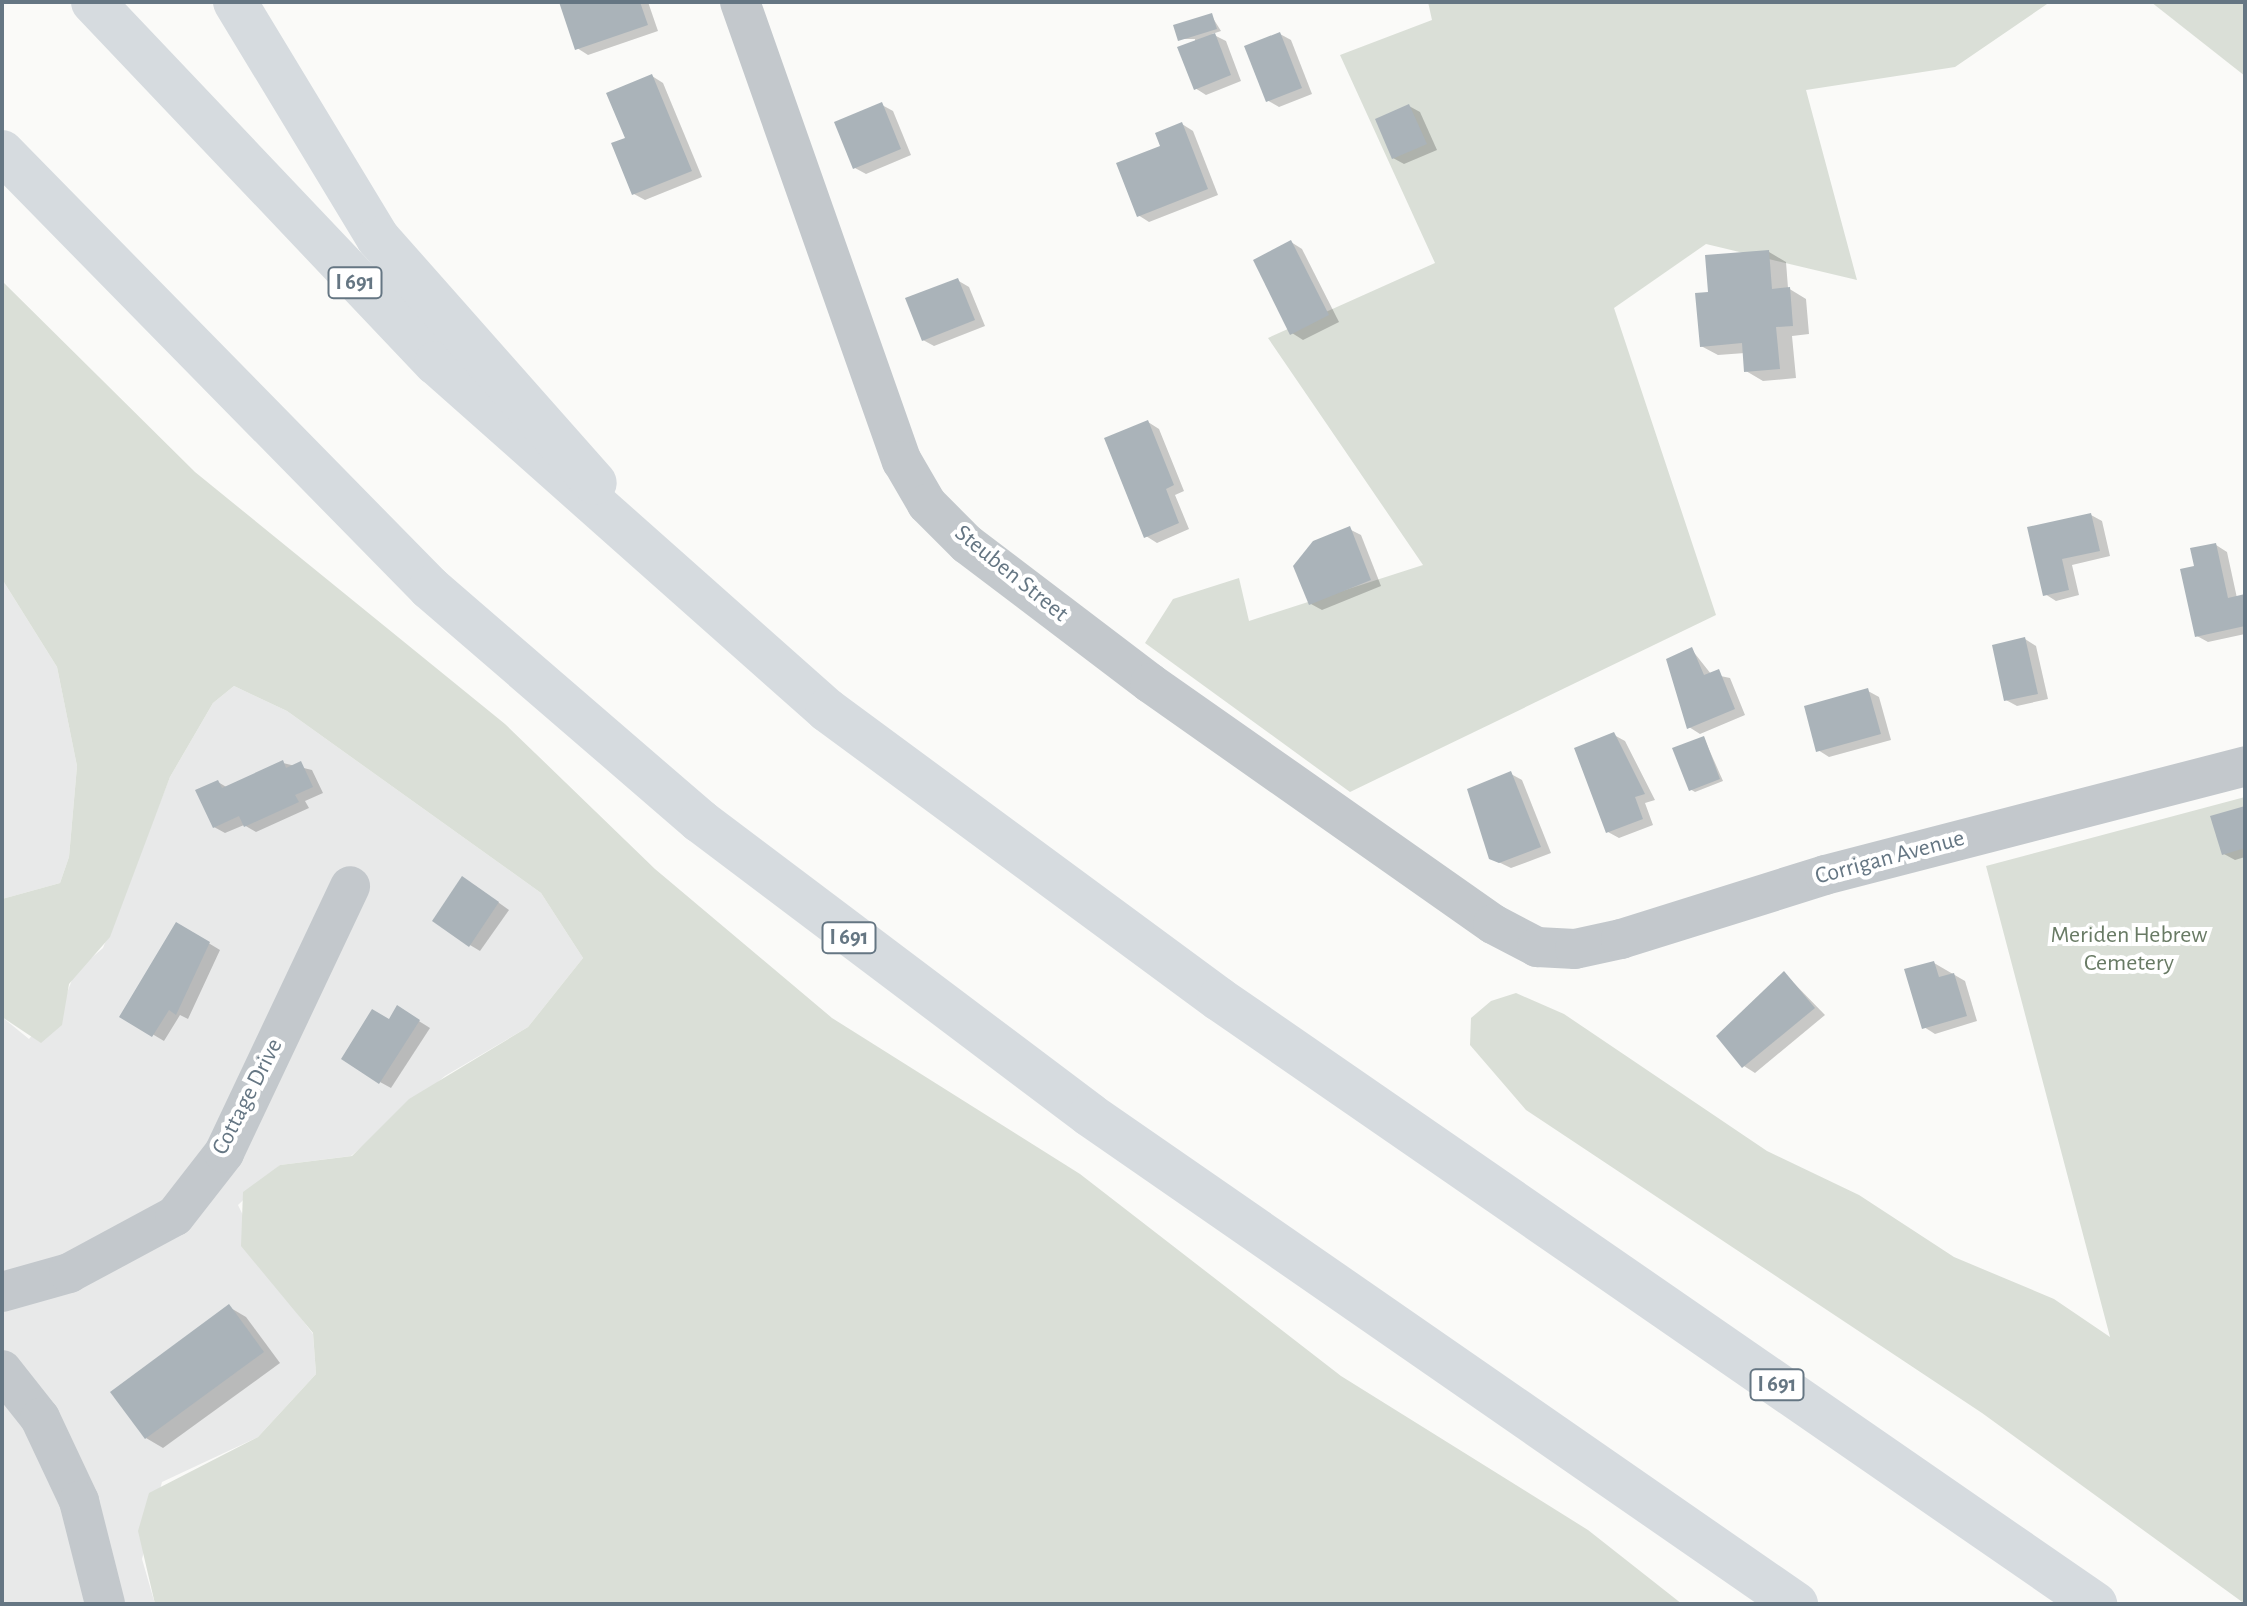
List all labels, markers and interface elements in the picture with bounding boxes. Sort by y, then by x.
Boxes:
road number: I 691 [327,265,383,301]
street label: Steuben Street [948,519,1074,629]
street label: Corrigan Avenue [1812,824,1968,892]
road number: I 691 [821,920,877,956]
park label: Meriden Hebrew Cemetery [2051,922,2207,978]
street label: Cottage Drive [206,1034,290,1160]
road number: I 691 [1749,1367,1805,1403]

